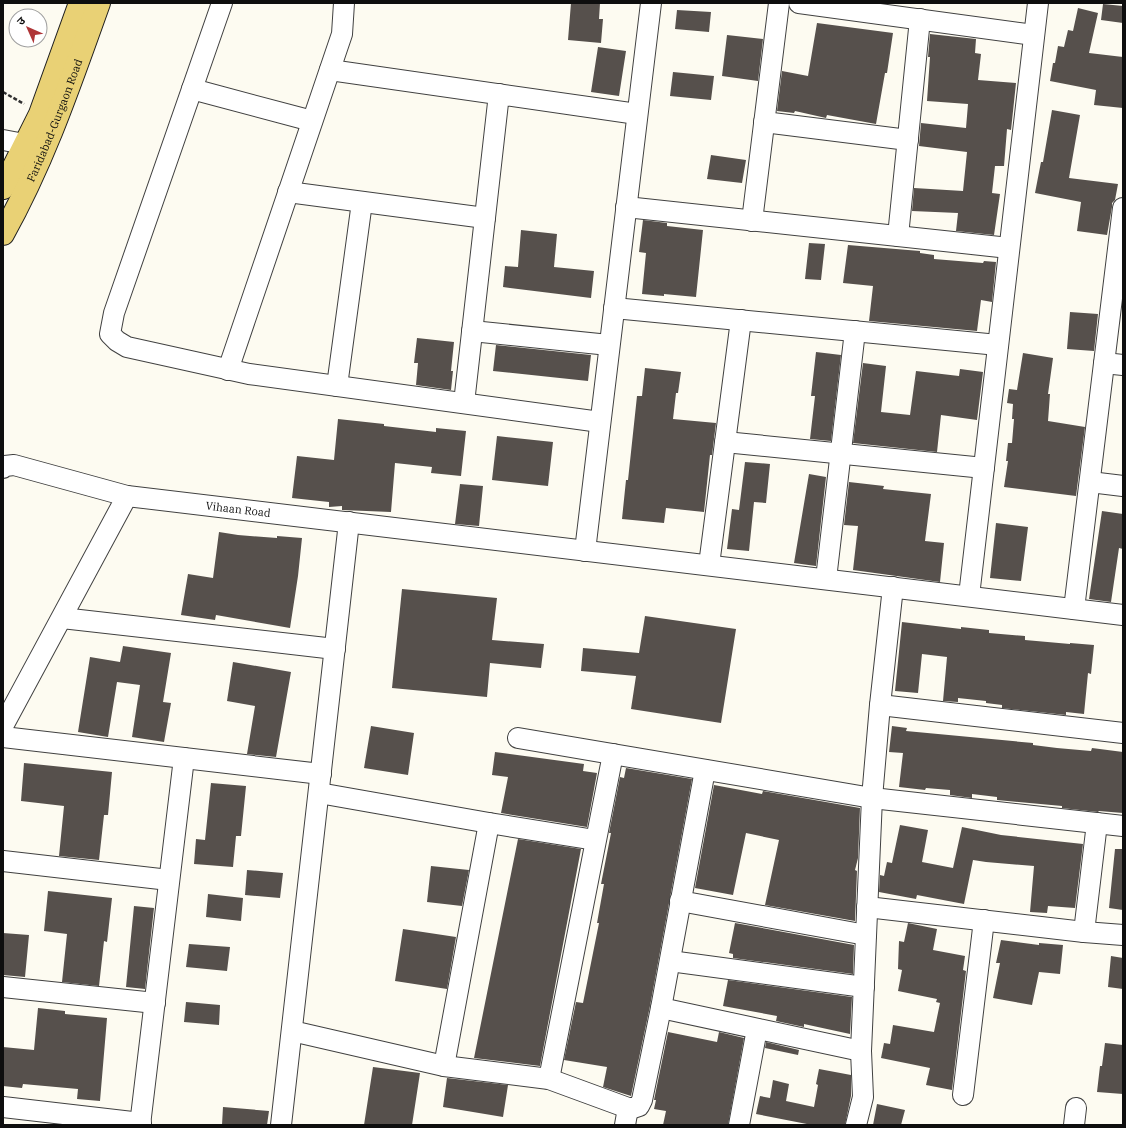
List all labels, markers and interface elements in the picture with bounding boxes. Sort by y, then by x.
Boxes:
north arrow [8,8,48,48]
text: उ [14,13,29,28]
street label: Faridabad-Gurgaon Road [24,57,85,184]
street label: Vihaan Road [205,498,272,520]

